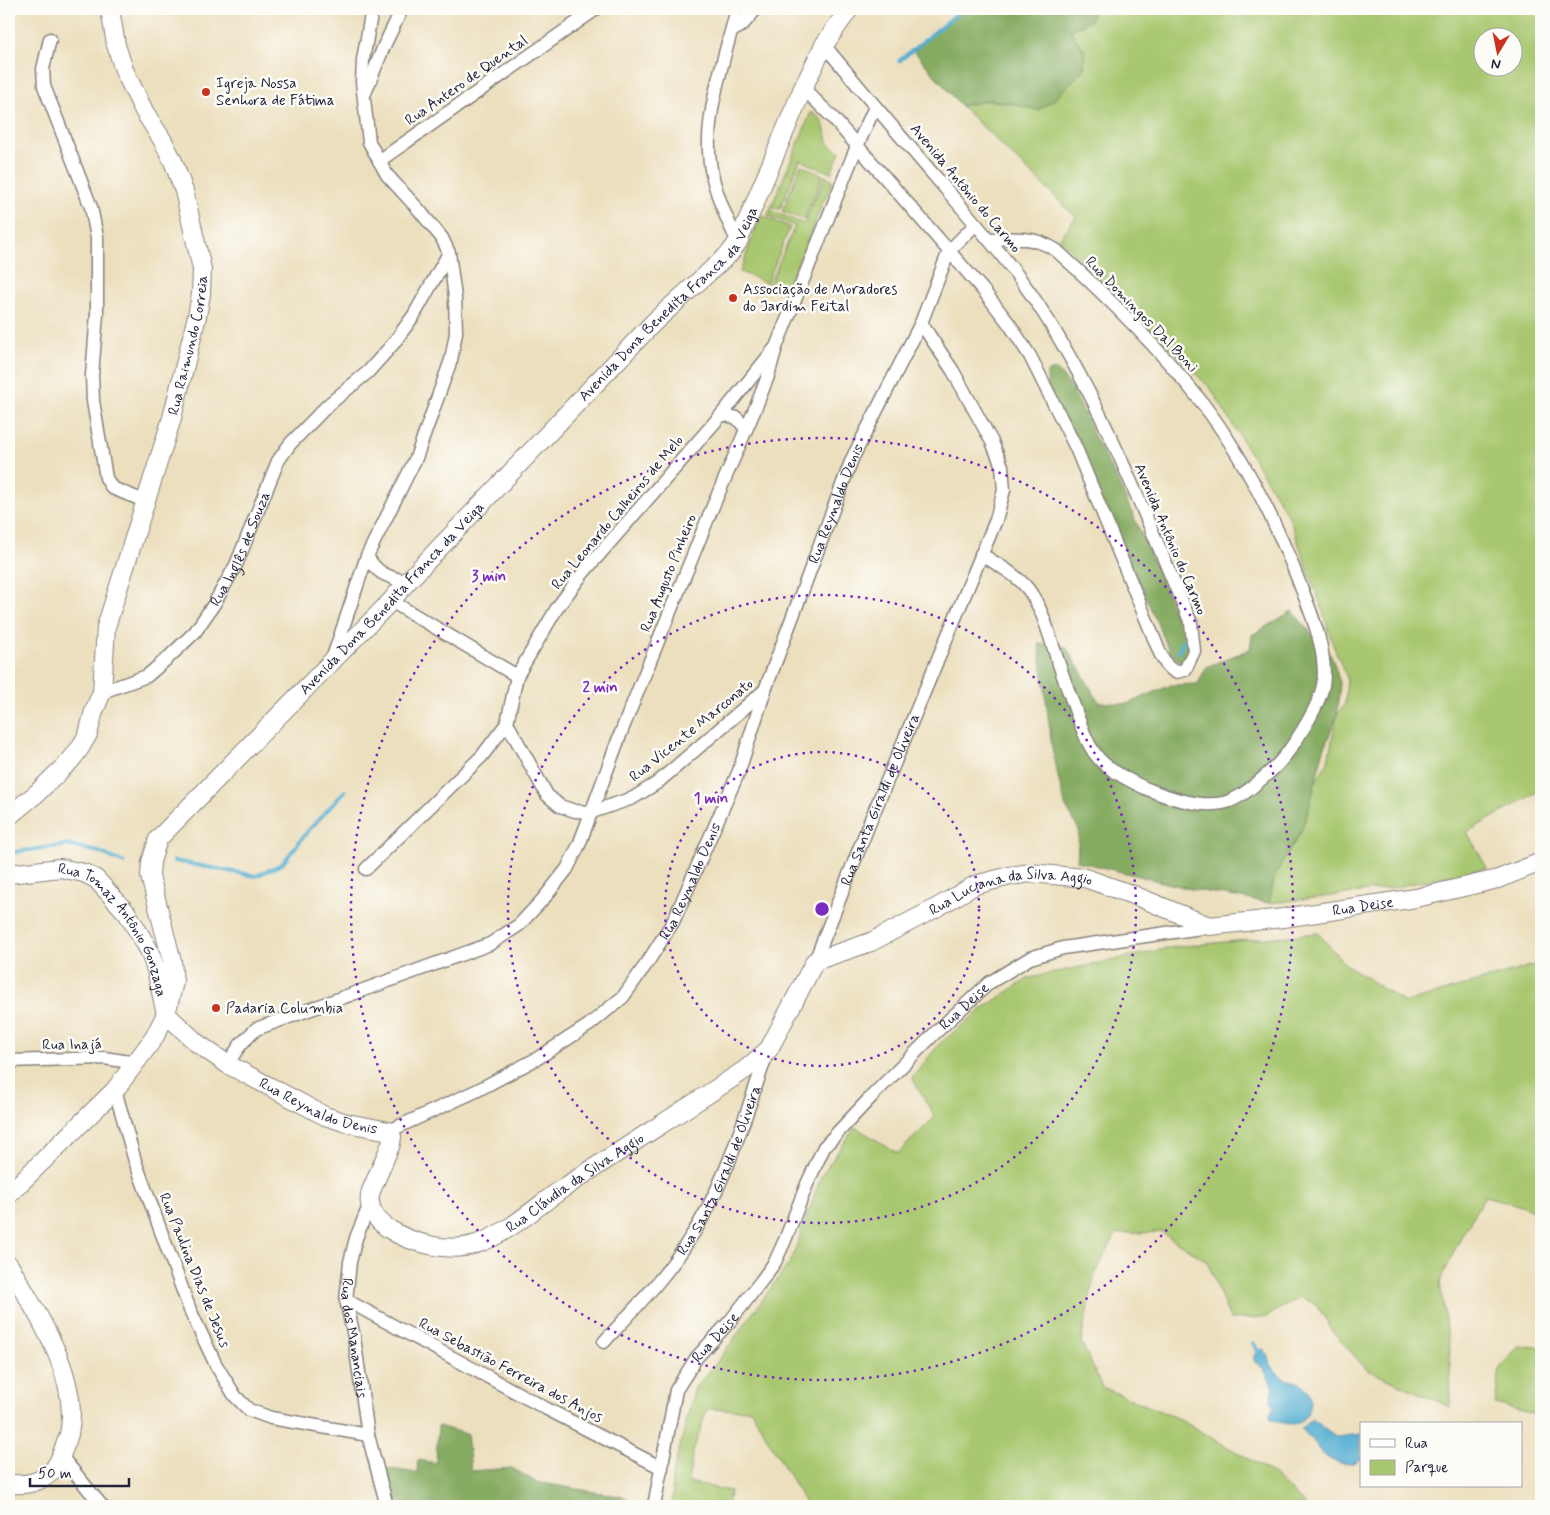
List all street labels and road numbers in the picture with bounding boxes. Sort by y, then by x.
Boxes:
street label: Rua Antero de Quental [401,31,532,131]
street label: Avenida Antônio do Carmo [905,120,1025,257]
street label: Avenida Dona Benedita Franca da Veiga [575,203,763,406]
street label: Rua Domingos Dal Boni [1080,252,1202,377]
street label: Rua Raimundo Correia [164,275,213,418]
street label: Rua Leonardo Calheiros de Melo [547,431,688,594]
street label: Rua Reynaldo Denis [804,441,869,567]
street label: Avenida Antônio do Carmo [1129,461,1211,618]
street label: Rua Inglês de Souza [206,489,276,610]
street label: Avenida Dona Benedita Franca da Veiga [296,497,489,700]
street label: Rua Augusto Pinheiro [636,511,702,635]
street label: Rua Vicente Marconato [626,674,758,787]
street label: Rua Santa Giraldi de Oliveira [837,710,925,889]
street label: Rua Reynaldo Denis [655,820,726,944]
street label: Rua Tomaz Antônio Gonzaga [56,859,171,999]
street label: Rua Luciana da Silva Aggio [926,864,1096,921]
street label: Rua Deise [1331,893,1395,921]
street label: Rua Deise [935,979,994,1035]
street label: Rua Inajá [42,1034,102,1056]
street label: Rua Reynaldo Denis [255,1074,379,1140]
street label: Rua Santa Giraldi de Oliveira [673,1083,766,1260]
street label: Rua Cláudia da Silva Aggio [502,1129,648,1238]
street label: Rua Paulina Dias de Jesus [154,1190,234,1351]
street label: Rua dos Mananciais [335,1277,372,1400]
street label: Rua Deise [688,1309,744,1367]
street label: Rua Sebastião Ferreira dos Anjos [415,1314,606,1428]

